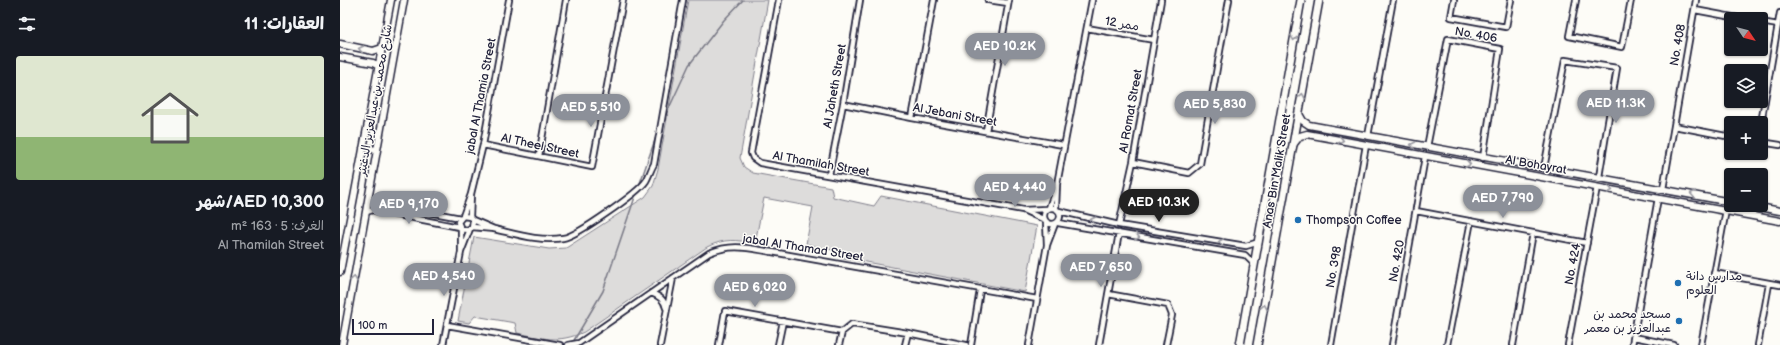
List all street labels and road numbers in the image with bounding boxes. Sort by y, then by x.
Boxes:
street label: ممر 12 [1104,14,1140,34]
street label: شارع محمد بن عبدالعزيز الدغيثر [354,23,397,178]
street label: No. 408 [1667,23,1689,67]
street label: No. 406 [1454,24,1498,46]
street label: jabal Al Thamia Street [462,36,500,156]
street label: Al Jaheth Street [820,42,850,129]
street label: Al Romat Street [1116,68,1146,154]
street label: Al Jebani Street [912,100,998,130]
street label: Anas Bin Malik Street [1260,112,1294,229]
street label: Al Theel Street [500,130,581,162]
street label: Al Thamilah Street [771,148,871,180]
street label: Al Bohayrat [1504,152,1568,178]
street label: jabal Al Thamad Street [741,231,865,265]
street label: No. 420 [1386,239,1408,283]
street label: No. 424 [1562,241,1585,286]
street label: No. 398 [1323,245,1345,289]

